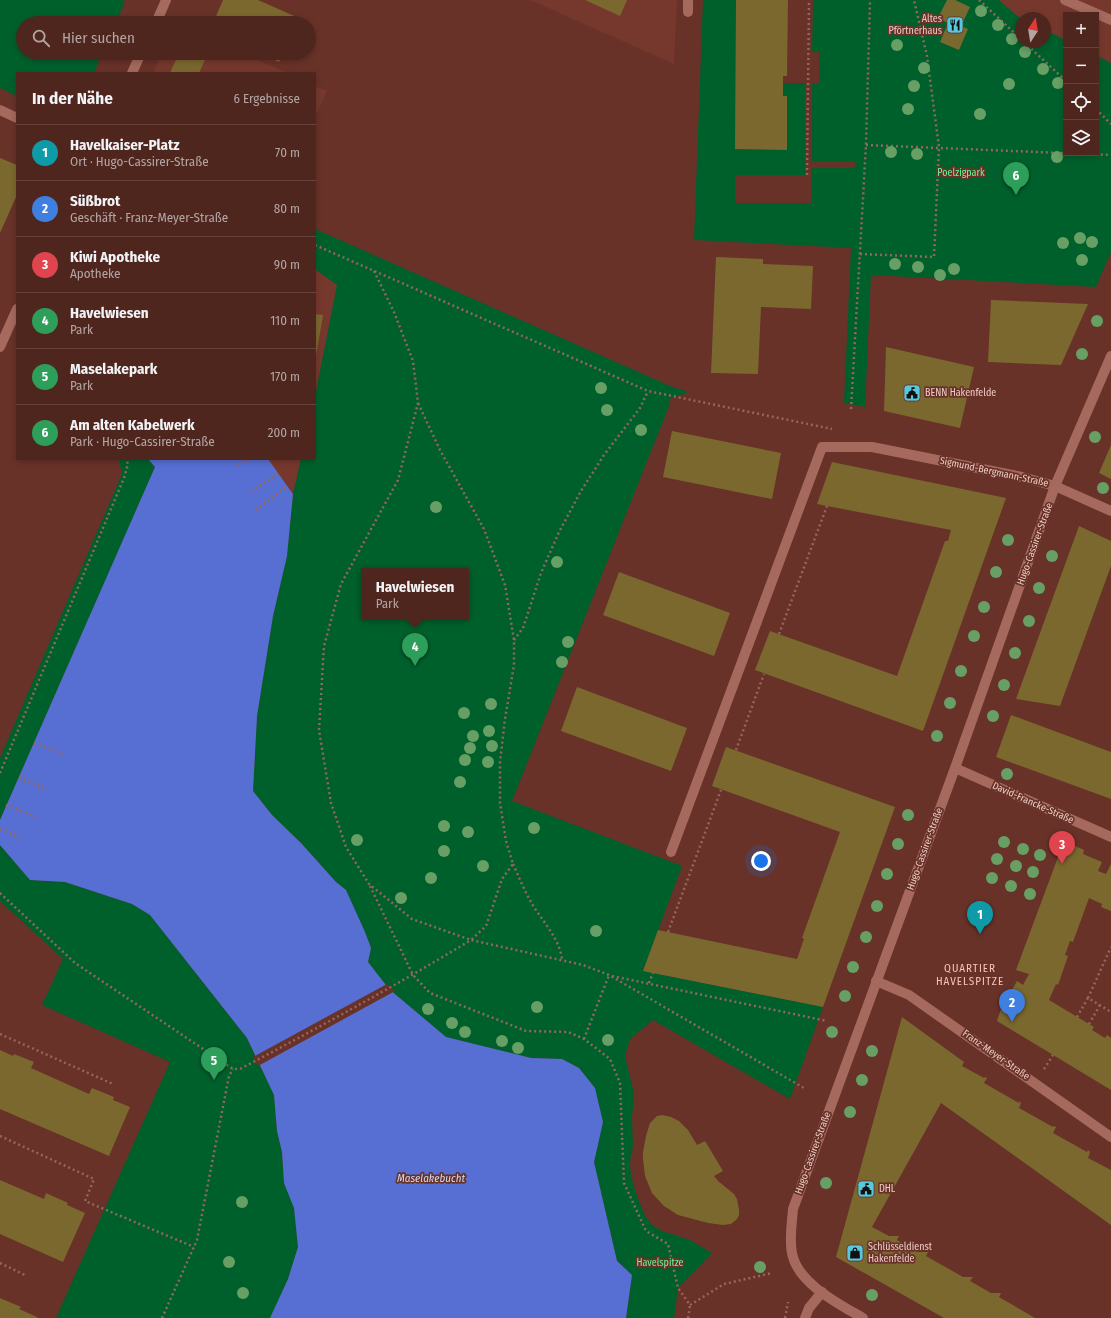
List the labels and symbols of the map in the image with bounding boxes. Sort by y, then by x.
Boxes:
north arrow [1015,12,1051,48]
place label: Altes Pförtnerhaus [888,13,942,37]
restaurant icon: Altes Pförtnerhaus [945,15,965,35]
pin: 6 [1003,162,1029,195]
park label: Poelzigpark [937,167,985,179]
public building icon: BENN Hakenfelde [902,383,922,403]
place label: BENN Hakenfelde [925,387,996,399]
street label: Sigmund-Bergmann-Straße [939,455,1050,489]
street label: Hugo-Cassirer-Straße [1015,501,1055,587]
pin: 4 [402,633,428,666]
street label: David-Francke-Straße [991,780,1075,826]
street label: Hugo-Cassirer-Straße [905,806,945,892]
pin: 3 [1049,831,1075,864]
your location [751,851,771,871]
pin: 1 [967,901,993,934]
district label: QUARTIER HAVELSPITZE [936,962,1004,988]
pin: 2 [999,989,1025,1022]
street label: Franz-Meyer-Straße [960,1027,1032,1083]
pin: 5 [201,1047,227,1080]
street label: Hugo-Cassirer-Straße [793,1110,833,1196]
water label: Maselakebucht [397,1172,465,1185]
public building icon: DHL [856,1179,876,1199]
place label: DHL [879,1183,896,1195]
place label: Schlüsseldienst Hakenfelde [868,1241,933,1265]
shop icon: Schlüsseldienst Hakenfelde [845,1243,865,1263]
park label: Havelspitze [637,1257,684,1269]

